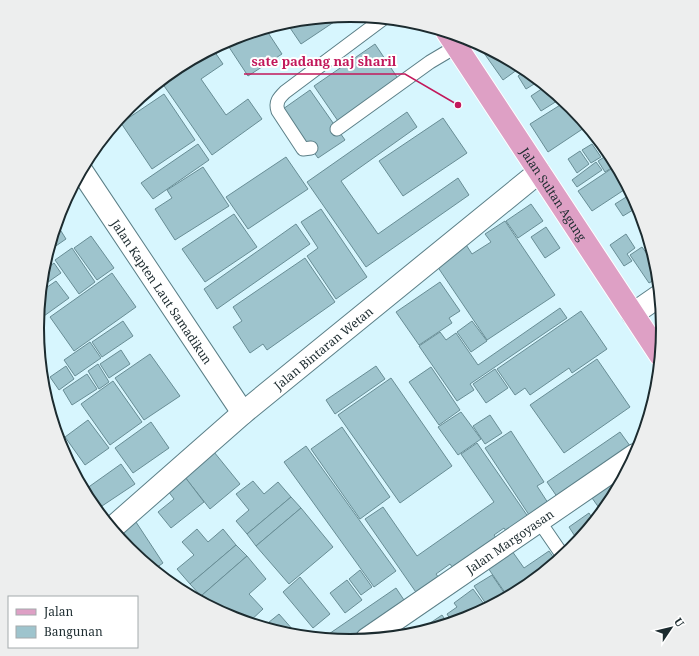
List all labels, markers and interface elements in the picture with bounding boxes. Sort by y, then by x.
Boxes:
callout: sate padang naj sharil [244,49,405,74]
text: sate padang naj sharil [252,52,397,70]
street label: Jalan Sultan Agung [516,143,591,244]
street label: Jalan Kapten Laut Samadikun [107,215,217,367]
street label: Jalan Bintaran Wetan [269,302,376,394]
street label: Jalan Margoyasan [462,505,557,578]
legend [8,596,138,648]
text: Jalan [43,603,74,620]
north arrow [651,608,691,648]
text: U [671,614,689,630]
text: Bangunan [44,623,103,640]

